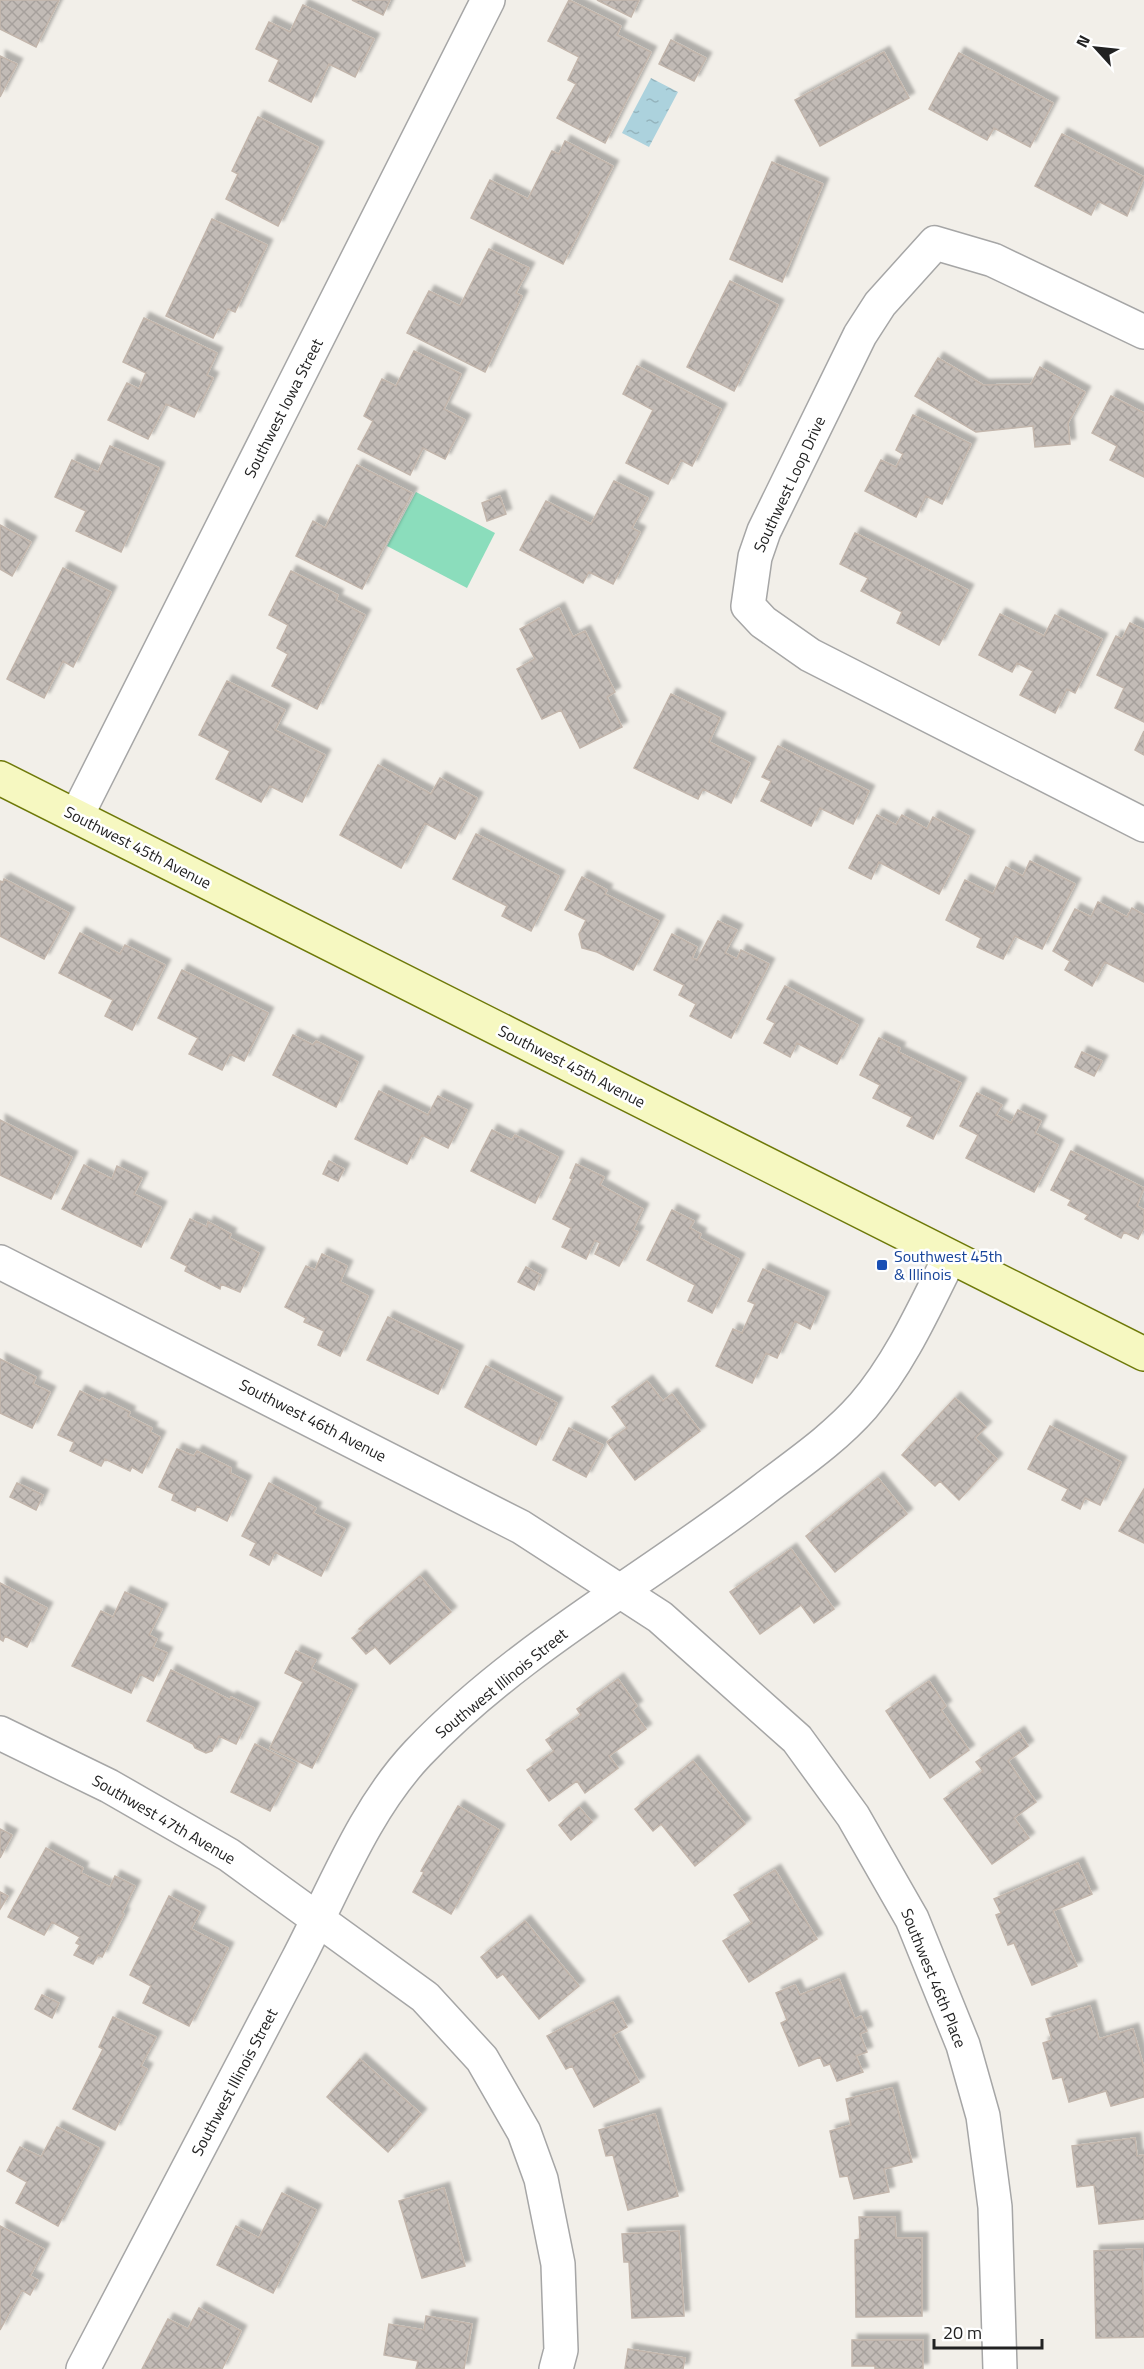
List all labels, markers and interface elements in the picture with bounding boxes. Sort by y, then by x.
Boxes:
north arrow [1066,18,1126,78]
text: N [1069,31,1096,52]
street label: Southwest Iowa Street [237,334,329,482]
street label: Southwest Loop Drive [747,412,831,556]
street label: Southwest 45th Avenue [60,799,216,895]
street label: Southwest 45th Avenue [494,1018,650,1114]
place label: Southwest 45th & Illinois [894,1244,1003,1286]
marker: Southwest 45th & Illinois [875,1258,889,1272]
street label: Southwest 46th Avenue [235,1372,391,1468]
street label: Southwest Illinois Street [430,1622,573,1744]
street label: Southwest 47th Avenue [88,1768,240,1870]
street label: Southwest 46th Place [895,1905,973,2051]
street label: Southwest Illinois Street [185,2004,283,2160]
scale bar [934,2312,1042,2350]
text: 20 m [943,2319,982,2346]

